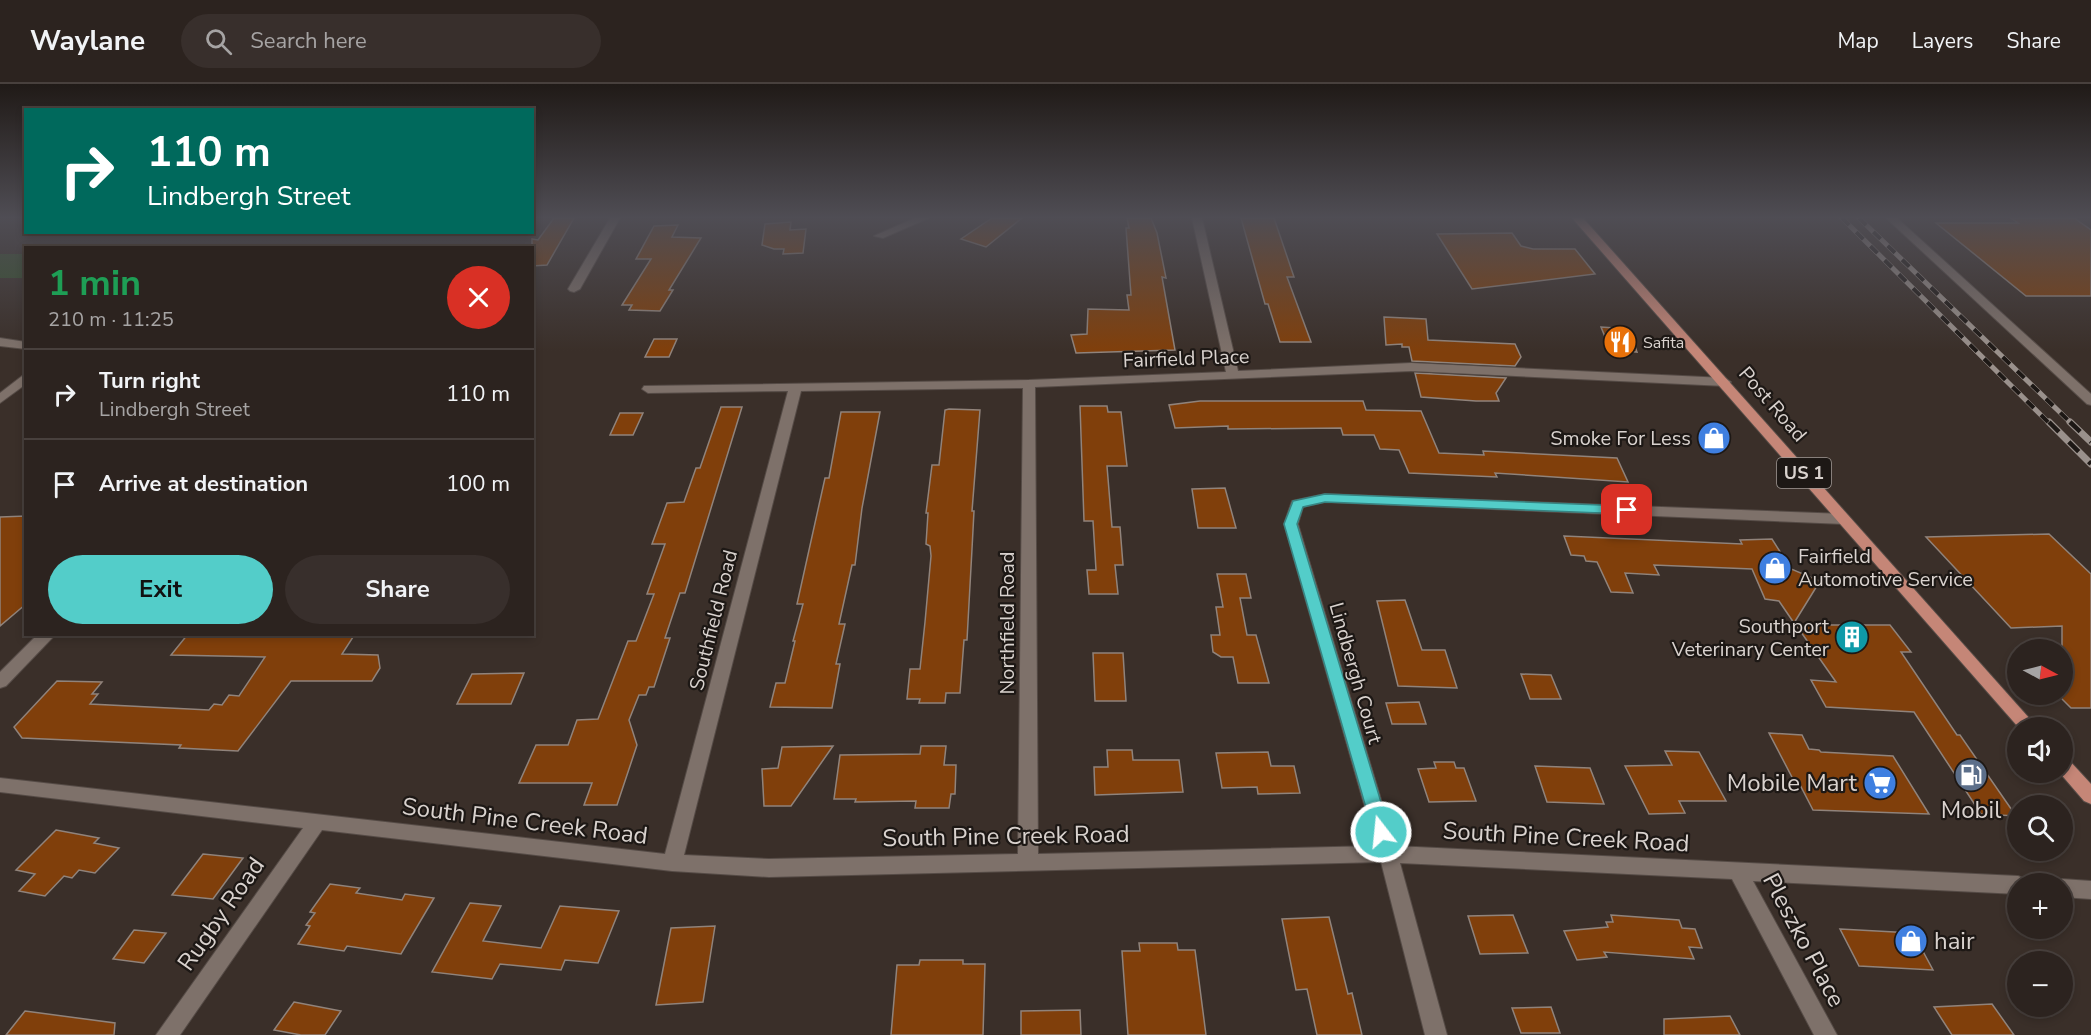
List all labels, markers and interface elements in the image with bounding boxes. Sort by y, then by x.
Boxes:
search box [181,14,601,68]
text: Waylane [30,22,145,60]
icon: search [202,25,235,58]
text: Search here [250,26,367,56]
text: Map [1837,27,1879,55]
text: Layers [1912,27,1973,55]
text: Share [2006,27,2061,55]
text: 110 m [147,124,271,181]
icon: right [48,132,126,210]
text: Lindbergh Street [147,178,350,215]
text: 1 min [48,259,141,308]
button: close [447,266,510,329]
text: 210 m · 11:25 [48,306,174,333]
restaurant icon: Safita [1602,324,1638,360]
place label: Safita [1643,332,1684,354]
street label: Fairfield Place [1122,343,1250,374]
street label: Post Road [1732,361,1813,448]
text: Turn right [99,366,200,396]
icon: right [48,378,81,411]
text: 110 m [446,379,510,409]
text: Lindbergh Street [99,396,250,423]
shop icon: Smoke For Less [1696,420,1732,456]
place label: Smoke For Less [1550,425,1691,452]
road number: US 1 [1777,458,1831,488]
icon: arrive [48,468,81,501]
text: Arrive at destination [99,469,308,499]
text: 100 m [446,469,510,499]
pin [1601,484,1652,535]
icon: arrive [1610,493,1643,526]
place label: Fairfield Automotive Service [1798,543,1973,593]
street label: Southfield Road [683,547,744,693]
shop icon: Fairfield Automotive Service [1757,550,1793,586]
street label: Northfield Road [994,552,1021,694]
button: Exit [48,555,273,624]
button: Share [285,555,510,624]
street label: Lindbergh Court [1322,599,1389,748]
place label: Southport Veterinary Center [1671,613,1830,663]
building icon: Southport Veterinary Center [1834,619,1870,655]
north arrow [2007,639,2073,705]
map controls [2007,639,2073,1017]
button: sound [2007,717,2073,783]
fuel station icon: Mobil [1953,757,1989,793]
supermarket icon: Mobile Mart [1862,765,1898,801]
place label: Mobile Mart [1727,767,1858,799]
street label: South Pine Creek Road [400,790,650,852]
place label: Mobil [1941,794,2001,826]
button: search [2007,795,2073,861]
position arrow [1349,800,1413,864]
street label: South Pine Creek Road [1442,815,1690,859]
street label: South Pine Creek Road [882,818,1130,854]
street label: Rugby Road [170,851,272,977]
street label: Pleszko Place [1755,867,1853,1013]
button: + [2007,873,2073,939]
shop icon: hair [1893,923,1929,959]
place label: hair [1934,925,1975,957]
button: − [2007,951,2073,1017]

